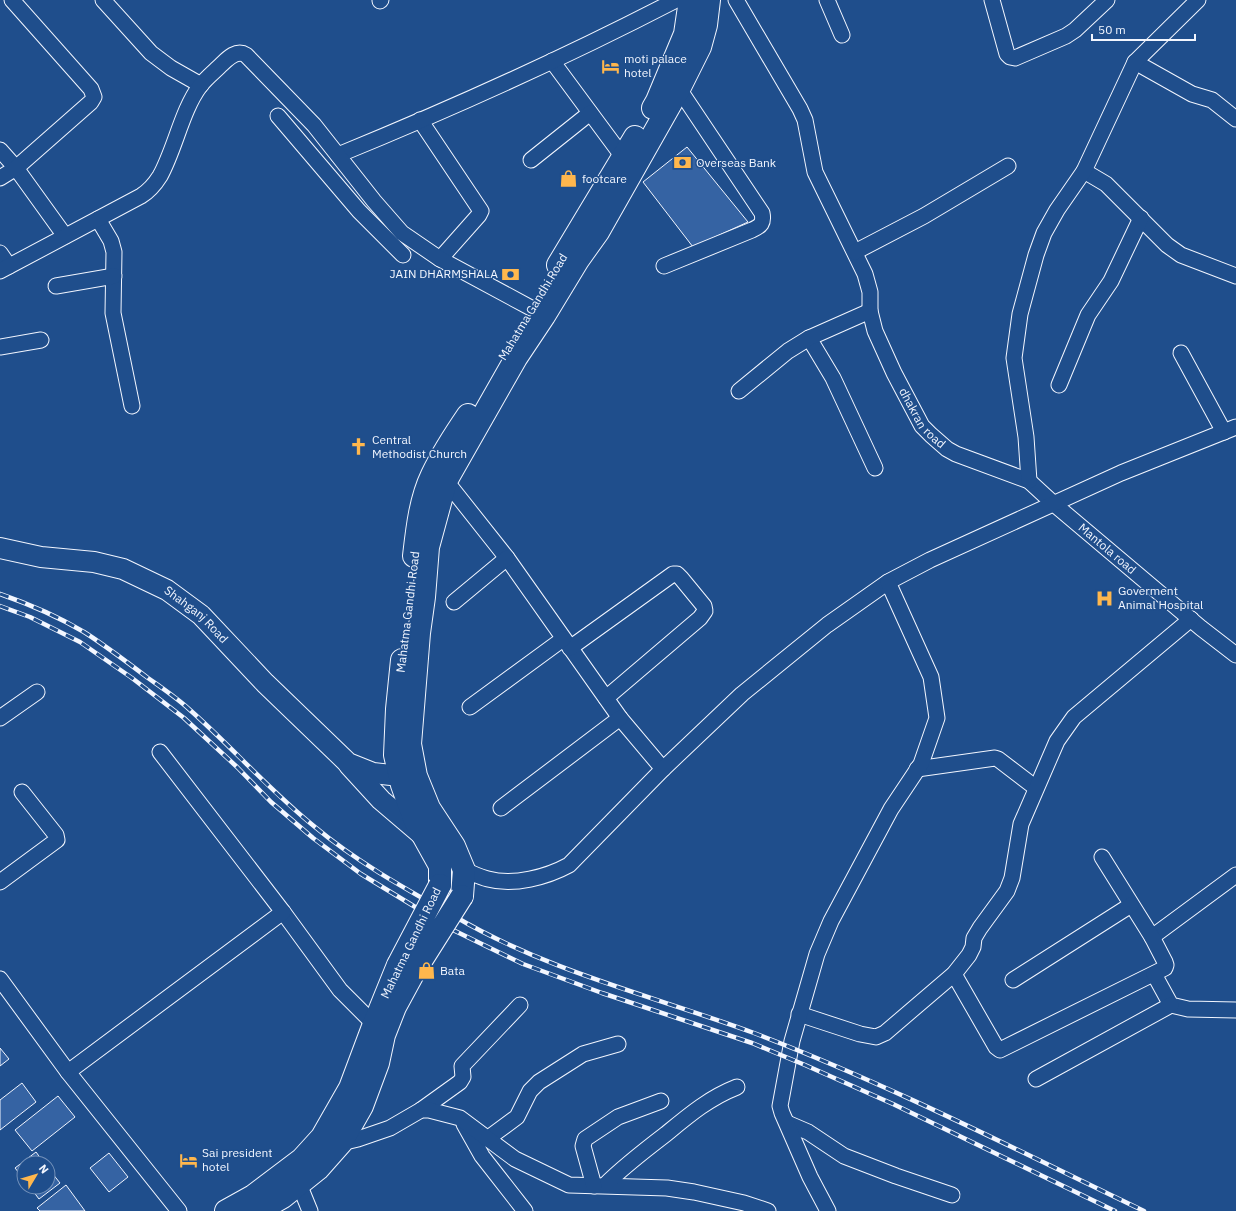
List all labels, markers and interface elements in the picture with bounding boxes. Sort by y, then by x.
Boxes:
scale bar [1092,16,1195,42]
text: 50 m [1098,22,1126,37]
place label: moti palace hotel [624,51,687,80]
hotel icon: moti palace hotel [601,56,621,76]
bank icon: Overseas Bank [673,153,693,173]
place label: Overseas Bank [696,155,777,170]
shop icon: footcare [559,169,579,189]
place label: footcare [582,171,627,186]
street label: Mahatma Gandhi Road [495,251,570,363]
bank icon: JAIN DHARMSHALA [501,264,521,284]
place label: JAIN DHARMSHALA [389,266,498,281]
street label: dhakran road [896,385,949,451]
place label: Central Methodist Church [372,432,467,461]
church icon: Central Methodist Church [349,437,369,457]
street label: Mantola road [1076,520,1139,577]
street label: Mahatma Gandhi Road [393,550,422,673]
street label: Shahganj Road [161,582,232,646]
place label: Goverment Animal Hospital [1118,583,1203,612]
hospital icon: Goverment Animal Hospital [1095,588,1115,608]
street label: Mahatma Gandhi Road [377,885,444,1001]
shop icon: Bata [417,961,437,981]
place label: Bata [440,963,465,978]
place label: Sai president hotel [202,1145,273,1174]
hotel icon: Sai president hotel [179,1150,199,1170]
north arrow [16,1155,56,1195]
text: N [36,1161,52,1176]

